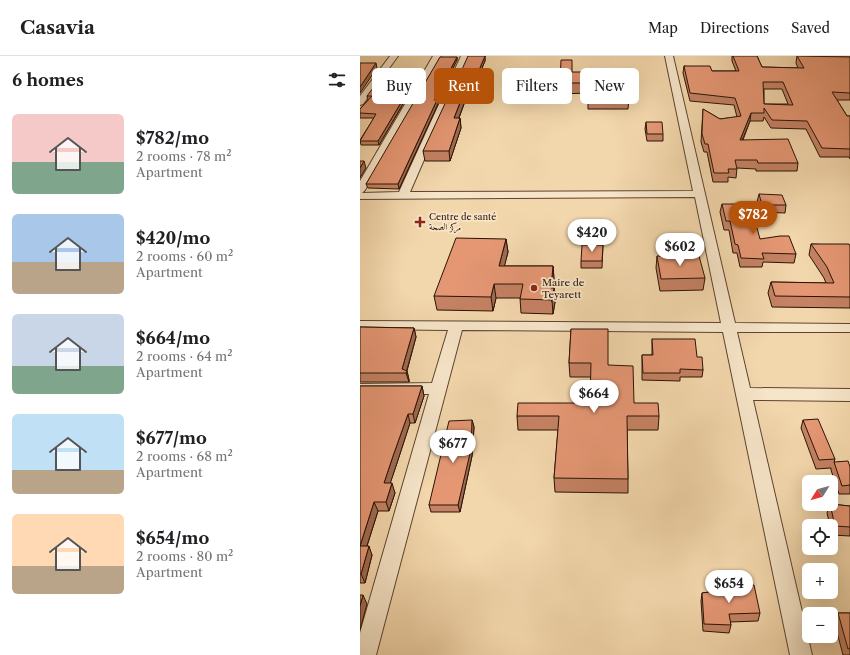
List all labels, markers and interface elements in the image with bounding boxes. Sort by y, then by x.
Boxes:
text: Casavia [20,16,95,39]
text: Map [648,19,678,37]
text: Directions [700,19,769,37]
text: Saved [791,19,830,37]
chip: Buy [372,68,426,104]
chip: Rent [434,68,494,104]
chip: Filters [502,68,572,104]
chip: New [580,68,639,104]
icon: filters [326,69,348,91]
text: 6 homes [12,70,84,90]
text: $782/mo [136,128,209,148]
icon: home [44,130,92,178]
text: 2 rooms · 78 m² [136,148,232,164]
text: Apartment [136,164,203,180]
pin: $782 [729,201,777,235]
text: $782 [738,206,768,222]
place label: Centre de santé مركز الصحة [429,211,496,234]
marker: Centre de santé مركز الصحة [414,216,426,228]
pin: $420 [568,219,616,253]
text: $420 [577,224,607,240]
text: $420/mo [136,228,210,248]
icon: home [44,230,92,278]
pin: $602 [656,233,704,267]
text: $602 [665,238,696,254]
text: 2 rooms · 60 m² [136,248,233,264]
text: Apartment [136,264,203,280]
place label: Maire de Teyarett [542,276,585,301]
marker: Maire de Teyarett [529,283,539,293]
text: $664/mo [136,328,210,348]
icon: home [44,330,92,378]
text: 2 rooms · 64 m² [136,348,233,364]
text: Apartment [136,364,203,380]
pin: $664 [570,380,618,414]
text: $664 [579,385,609,401]
text: $677/mo [136,428,207,448]
icon: home [44,430,92,478]
pin: $677 [429,430,477,464]
text: $677 [439,435,467,451]
text: 2 rooms · 68 m² [136,448,233,464]
text: Apartment [136,464,203,480]
north arrow [802,475,838,511]
map controls [802,475,838,643]
button: locate [802,519,838,555]
text: $654/mo [136,528,209,548]
icon: home [44,530,92,578]
text: 2 rooms · 80 m² [136,548,233,564]
button: + [802,563,838,599]
text: Apartment [136,564,203,580]
pin: $654 [705,570,753,604]
text: $654 [714,575,744,591]
button: − [802,607,838,643]

